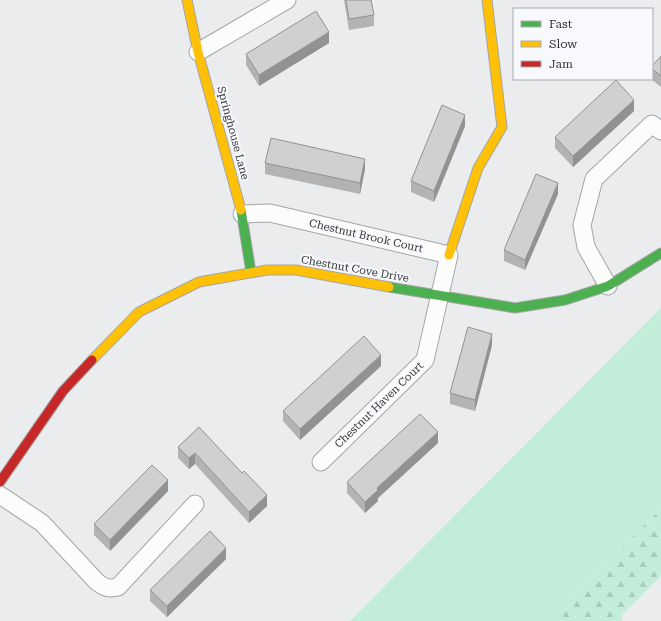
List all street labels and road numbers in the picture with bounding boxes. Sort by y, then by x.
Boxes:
street label: Springhouse Lane [214,85,252,181]
street label: Chestnut Brook Court [308,217,424,255]
street label: Chestnut Cove Drive [300,253,410,285]
street label: Chestnut Haven Court [332,359,426,451]

